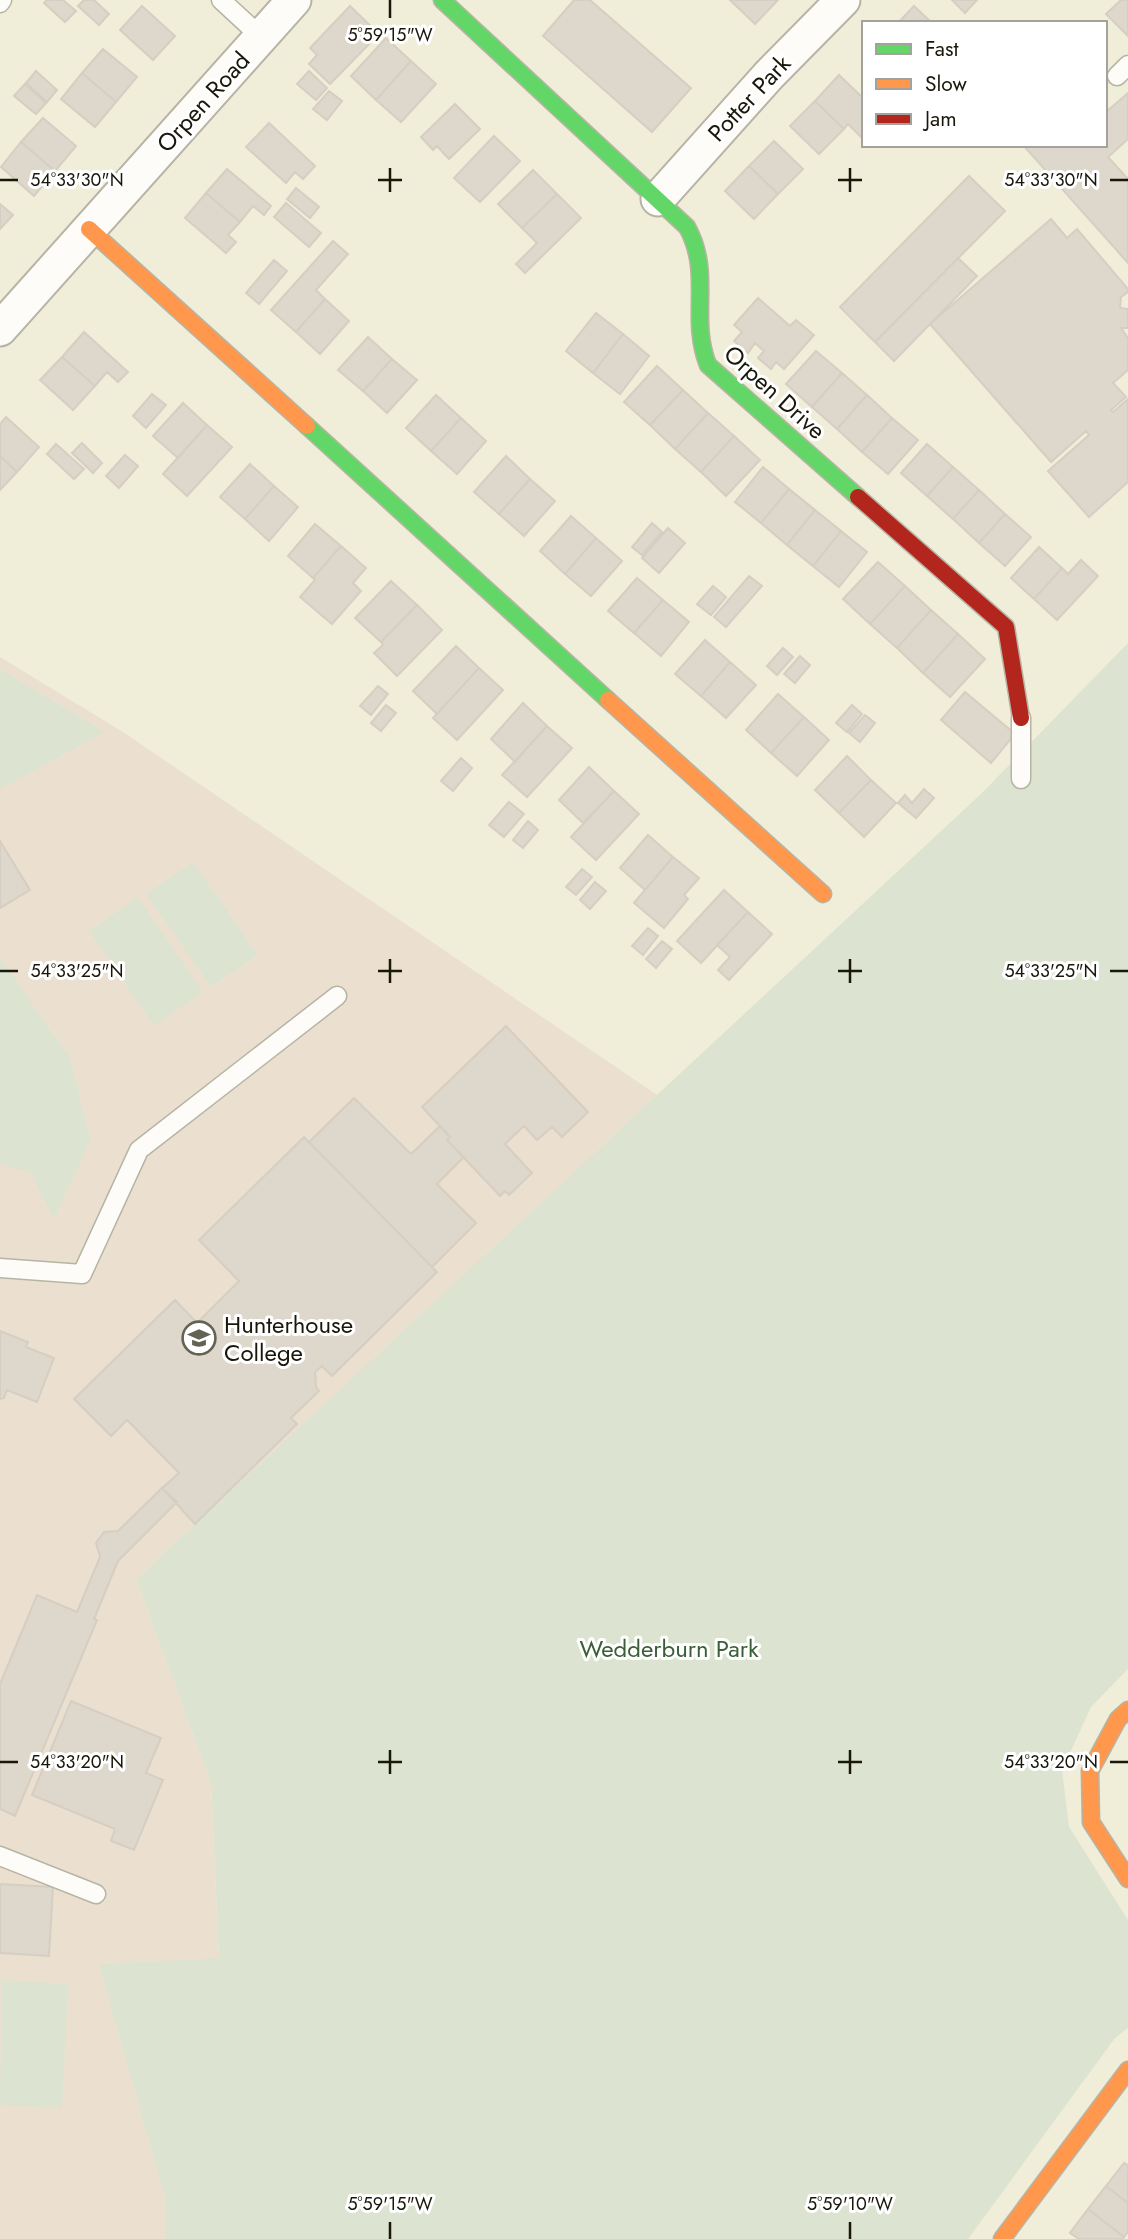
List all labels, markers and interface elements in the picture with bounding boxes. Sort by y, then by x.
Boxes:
legend [862,21,1107,147]
text: 5°59'15"W [347,22,433,48]
text: Fast [925,34,958,64]
street label: Orpen Road [148,44,258,160]
street label: Potter Park [700,46,799,149]
text: Slow [925,69,967,99]
text: Jam [922,104,957,134]
text: 54°33'30"N [30,167,124,193]
text: 54°33'30"N [1004,167,1098,193]
street label: Orpen Drive [716,337,834,447]
text: 54°33'25"N [30,958,124,984]
text: 54°33'25"N [1004,958,1098,984]
place label: Hunterhouse College [224,1307,353,1370]
school or university icon: Hunterhouse College [180,1319,218,1357]
park label: Wedderburn Park [579,1631,759,1666]
text: 54°33'20"N [30,1749,124,1775]
text: 54°33'20"N [1004,1749,1098,1775]
text: 5°59'15"W [347,2191,433,2217]
text: 5°59'10"W [807,2191,893,2217]

